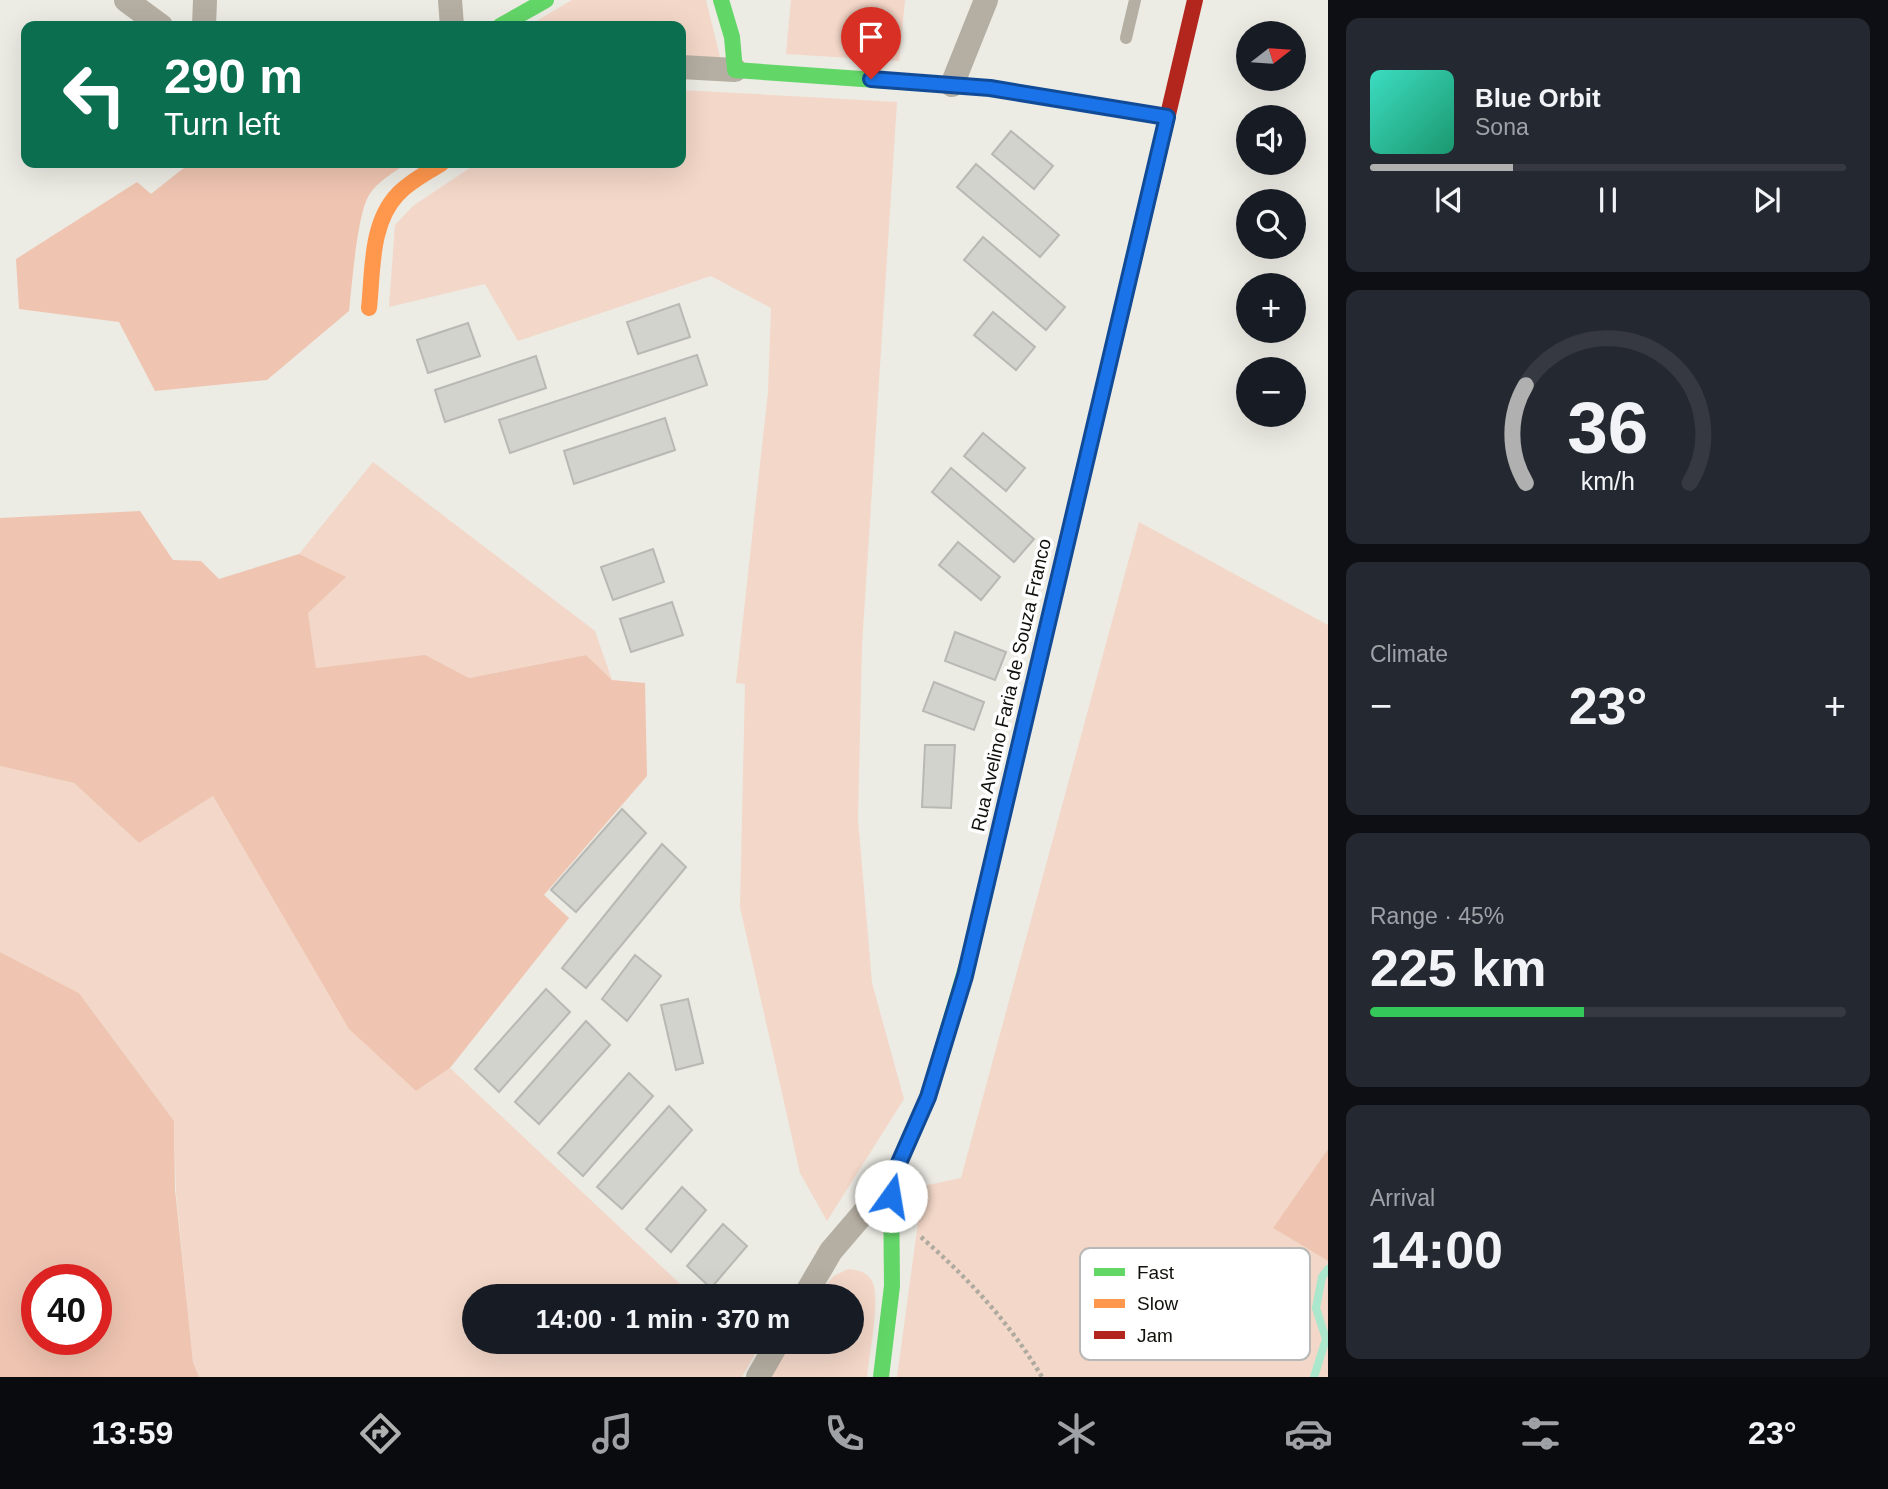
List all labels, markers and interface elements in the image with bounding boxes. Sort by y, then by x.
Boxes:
pin [841,7,901,79]
icon: arrive [852,18,890,56]
north arrow [1236,21,1306,91]
map controls [1236,21,1306,427]
icon: left [49,49,140,140]
text: 290 m [164,49,303,103]
text: Blue Orbit [1475,83,1601,113]
button: sound [1236,105,1306,175]
text: Turn left [164,106,280,142]
text: Sona [1475,114,1529,140]
icon: previous [1430,181,1468,219]
icon: pause [1589,181,1627,219]
icon: next [1748,181,1786,219]
button: search [1236,189,1306,259]
button: + [1236,273,1306,343]
button: − [1236,357,1306,427]
text: 36 [1568,387,1648,468]
text: km/h [1581,466,1635,494]
street label: Rua Avelino Faria de Souza Franco [967,537,1055,833]
text: Climate [1370,641,1448,667]
text: 23° [1569,677,1647,735]
text: − [1370,685,1392,727]
text: + [1824,685,1846,727]
text: Range · 45% [1370,903,1504,929]
text: 225 km [1370,939,1546,997]
position arrow [854,1159,928,1233]
text: Arrival [1370,1185,1435,1211]
text: 14:00 [1370,1221,1503,1279]
legend [1080,1248,1310,1360]
text: Fast [1137,1262,1175,1283]
speed limit sign: 40 [21,1264,112,1355]
text: Slow [1137,1293,1178,1314]
text: 14:00 · 1 min · 370 m [536,1304,790,1334]
text: Jam [1137,1325,1173,1346]
icon: directions [356,1409,405,1458]
icon: music [588,1409,637,1458]
icon: phone [820,1409,869,1458]
icon: climate [1052,1409,1101,1458]
icon: car [1284,1409,1333,1458]
icon: filters [1516,1409,1565,1458]
text: 13:59 [91,1415,173,1451]
text: 23° [1748,1415,1797,1451]

